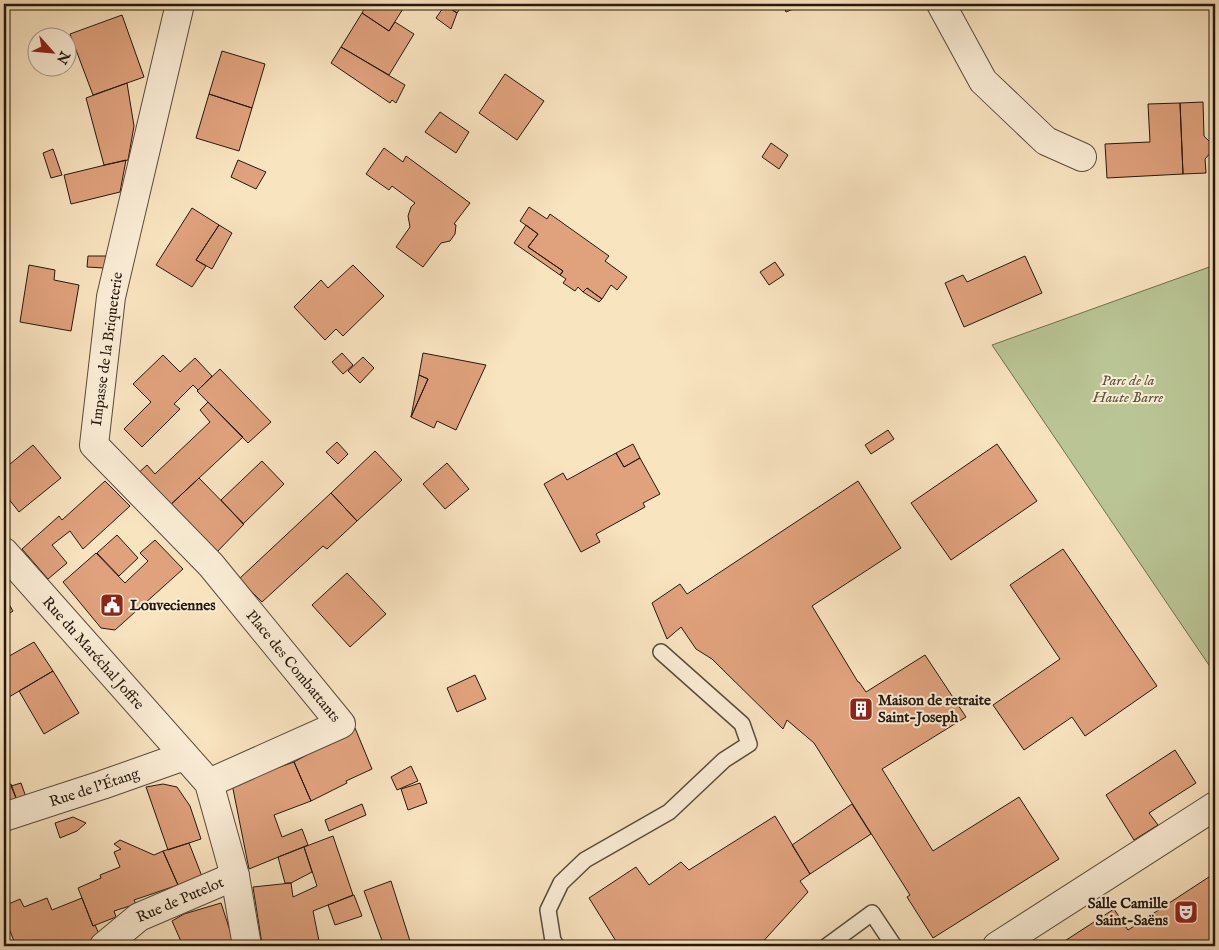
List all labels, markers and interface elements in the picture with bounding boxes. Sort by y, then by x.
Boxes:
north arrow [28,28,78,78]
text: N [52,47,74,67]
street label: Impasse de la Briqueterie [87,271,127,427]
park label: Parc de la Haute Barre [1092,371,1163,407]
public building icon: Louveciennes [99,592,125,618]
street label: Rue du Maréchal Joffre [38,593,149,714]
place label: Louveciennes [130,596,216,615]
street label: Place des Combattants [242,606,345,726]
place label: Maison de retraite Saint-Joseph [878,691,991,727]
building icon: Maison de retraite Saint-Joseph [848,696,874,722]
street label: Rue de l'Étang [47,763,143,811]
street label: Rue de Putelot [133,872,227,927]
place label: Salle Camille Saint-Saëns [1088,894,1169,930]
theatre icon: Salle Camille Saint-Saëns [1173,899,1199,925]

